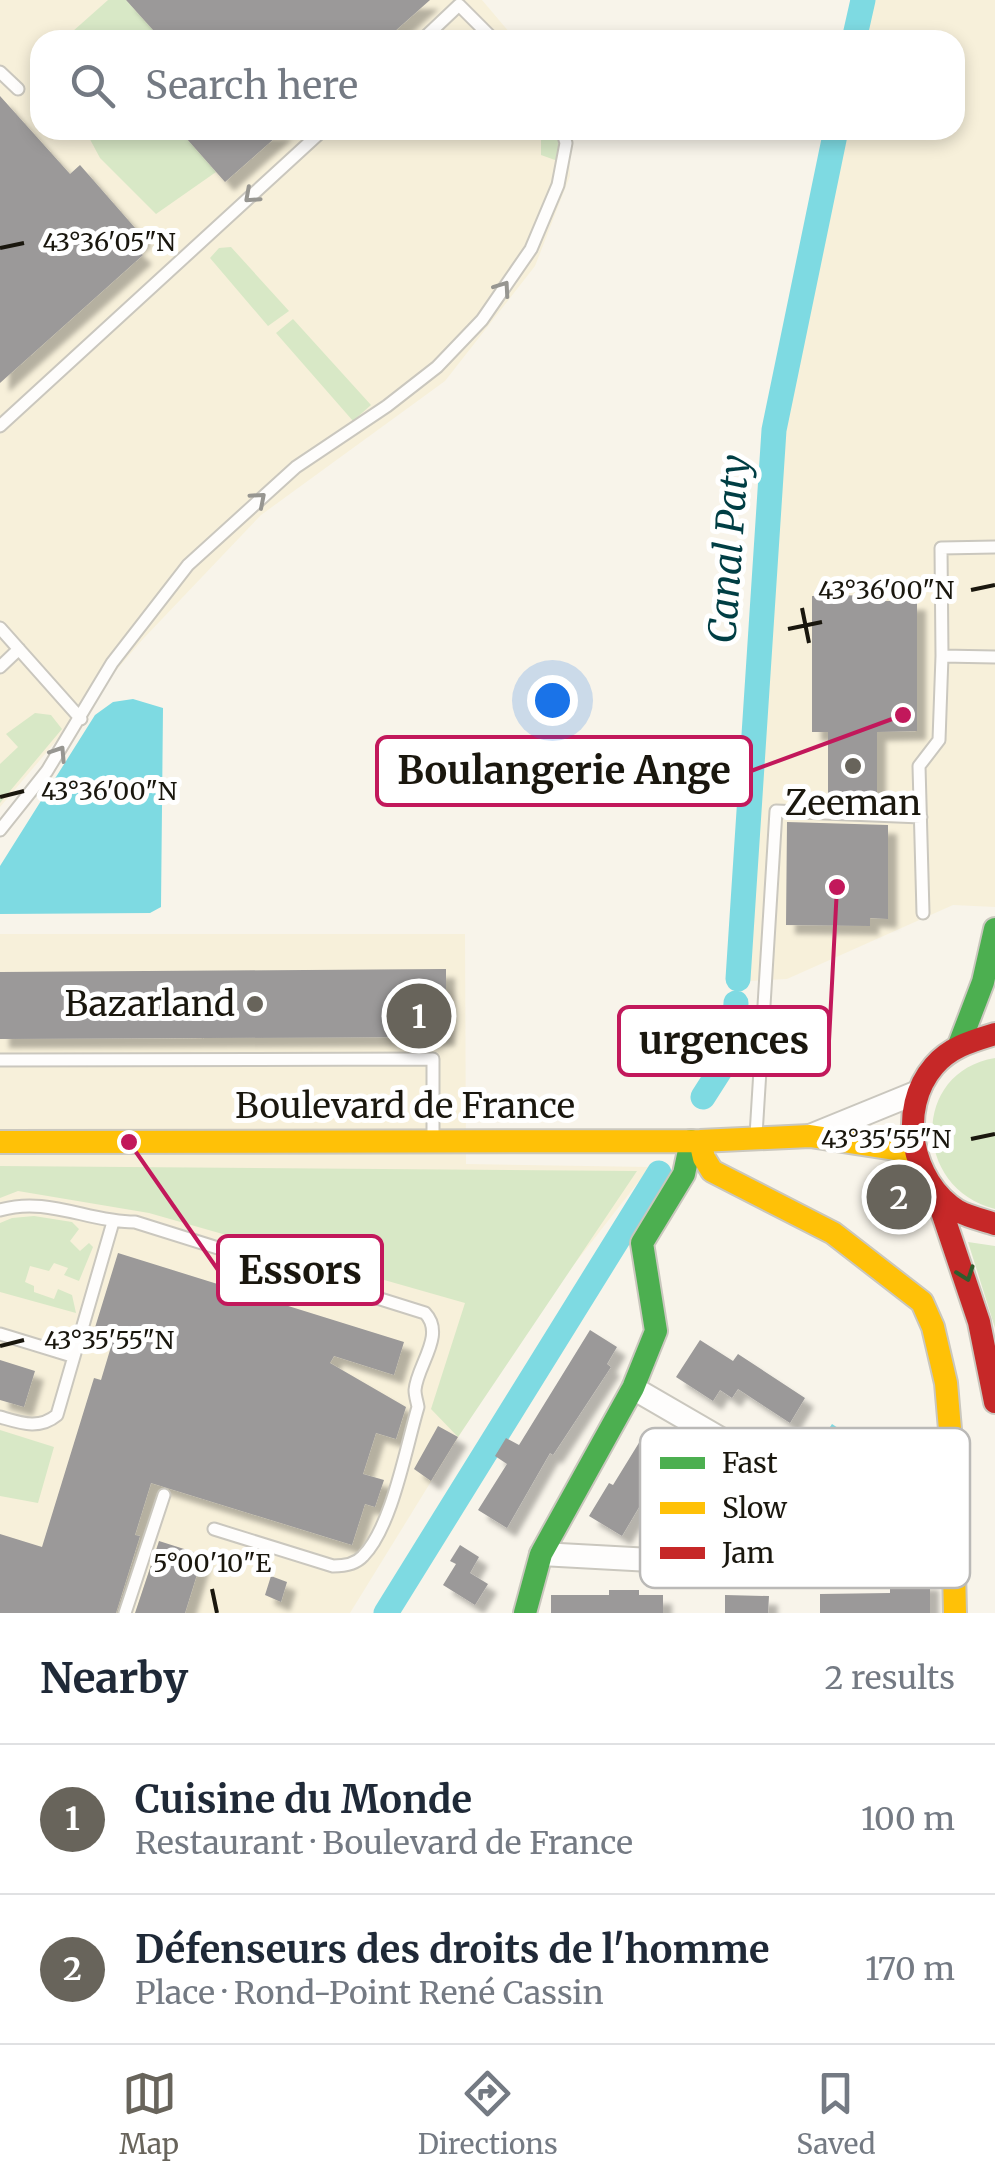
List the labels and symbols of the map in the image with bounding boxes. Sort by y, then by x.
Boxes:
one-way arrow [244,184,263,202]
text: 43°36'05"N [42,226,176,258]
one-way arrow [491,281,509,300]
water label: Canal Paty [698,453,759,645]
one-way arrow [247,493,266,511]
text: 43°36'00"N [818,574,954,606]
your location [527,675,578,726]
callout: Boulangerie Ange [377,737,751,805]
one-way arrow [47,745,66,763]
text: Boulangerie Ange [397,747,731,794]
marker: Zeeman [842,755,864,777]
text: 43°36'00"N [41,775,177,807]
place label: Zeeman [785,781,921,825]
pin: 1 [386,978,452,1054]
place label: Bazarland [64,982,235,1026]
marker: Bazarland [244,993,266,1015]
callout: urgences [619,1007,829,1075]
text: urgences [639,1017,809,1064]
street label: Boulevard de France [235,1084,575,1128]
text: 43°35'55"N [821,1123,951,1155]
pin: 2 [866,1160,932,1234]
callout: Essors [218,1236,382,1304]
text: Essors [238,1247,362,1294]
one-way arrow [954,1264,975,1281]
text: 43°35'55"N [44,1324,174,1356]
legend [640,1428,970,1588]
text: Fast [722,1445,778,1481]
text: Slow [722,1490,787,1526]
text: Jam [721,1535,775,1571]
text: 5°00'10"E [153,1547,271,1579]

